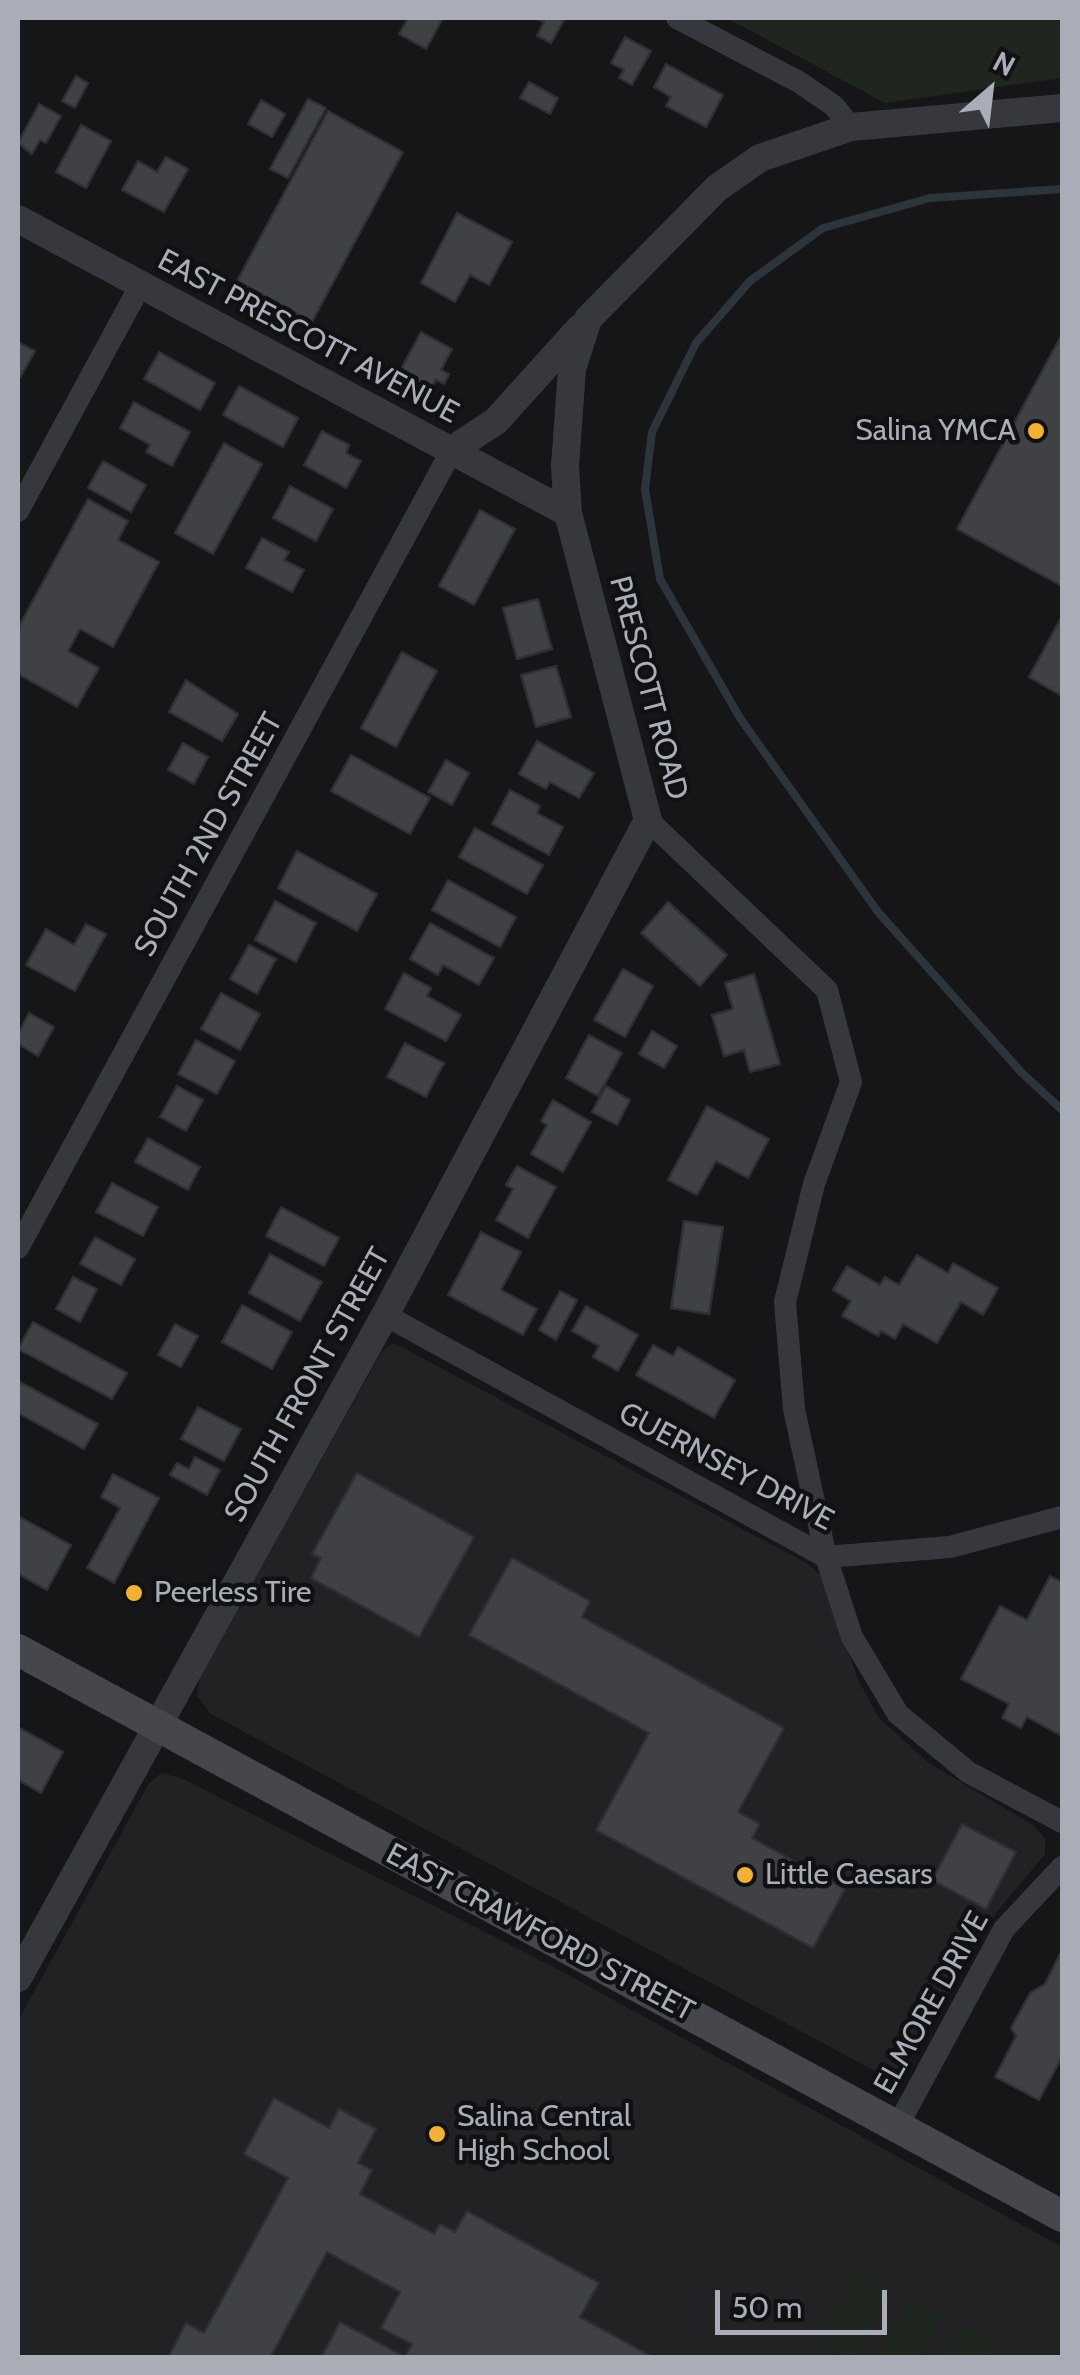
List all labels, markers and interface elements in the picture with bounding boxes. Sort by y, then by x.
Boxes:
north arrow [940,40,1040,140]
text: N [987,44,1021,83]
street label: EAST PRESCOTT AVENUE [152,242,464,432]
place label: Salina YMCA [855,413,1016,449]
marker: Salina YMCA [1025,420,1047,442]
street label: PRESCOTT ROAD [601,572,695,804]
street label: SOUTH 2ND STREET [127,707,291,963]
street label: SOUTH FRONT STREET [218,1242,398,1528]
street label: GUERNSEY DRIVE [612,1395,840,1539]
place label: Peerless Tire [154,1575,311,1611]
marker: Peerless Tire [123,1582,145,1604]
street label: EAST CRAWFORD STREET [380,1836,700,2030]
place label: Little Caesars [765,1857,933,1893]
marker: Little Caesars [734,1864,756,1886]
street label: ELMORE DRIVE [867,1906,997,2100]
place label: Salina Central High School [457,2099,631,2170]
marker: Salina Central High School [426,2123,448,2145]
scale bar [720,2270,892,2332]
text: 50 m [732,2289,802,2326]

